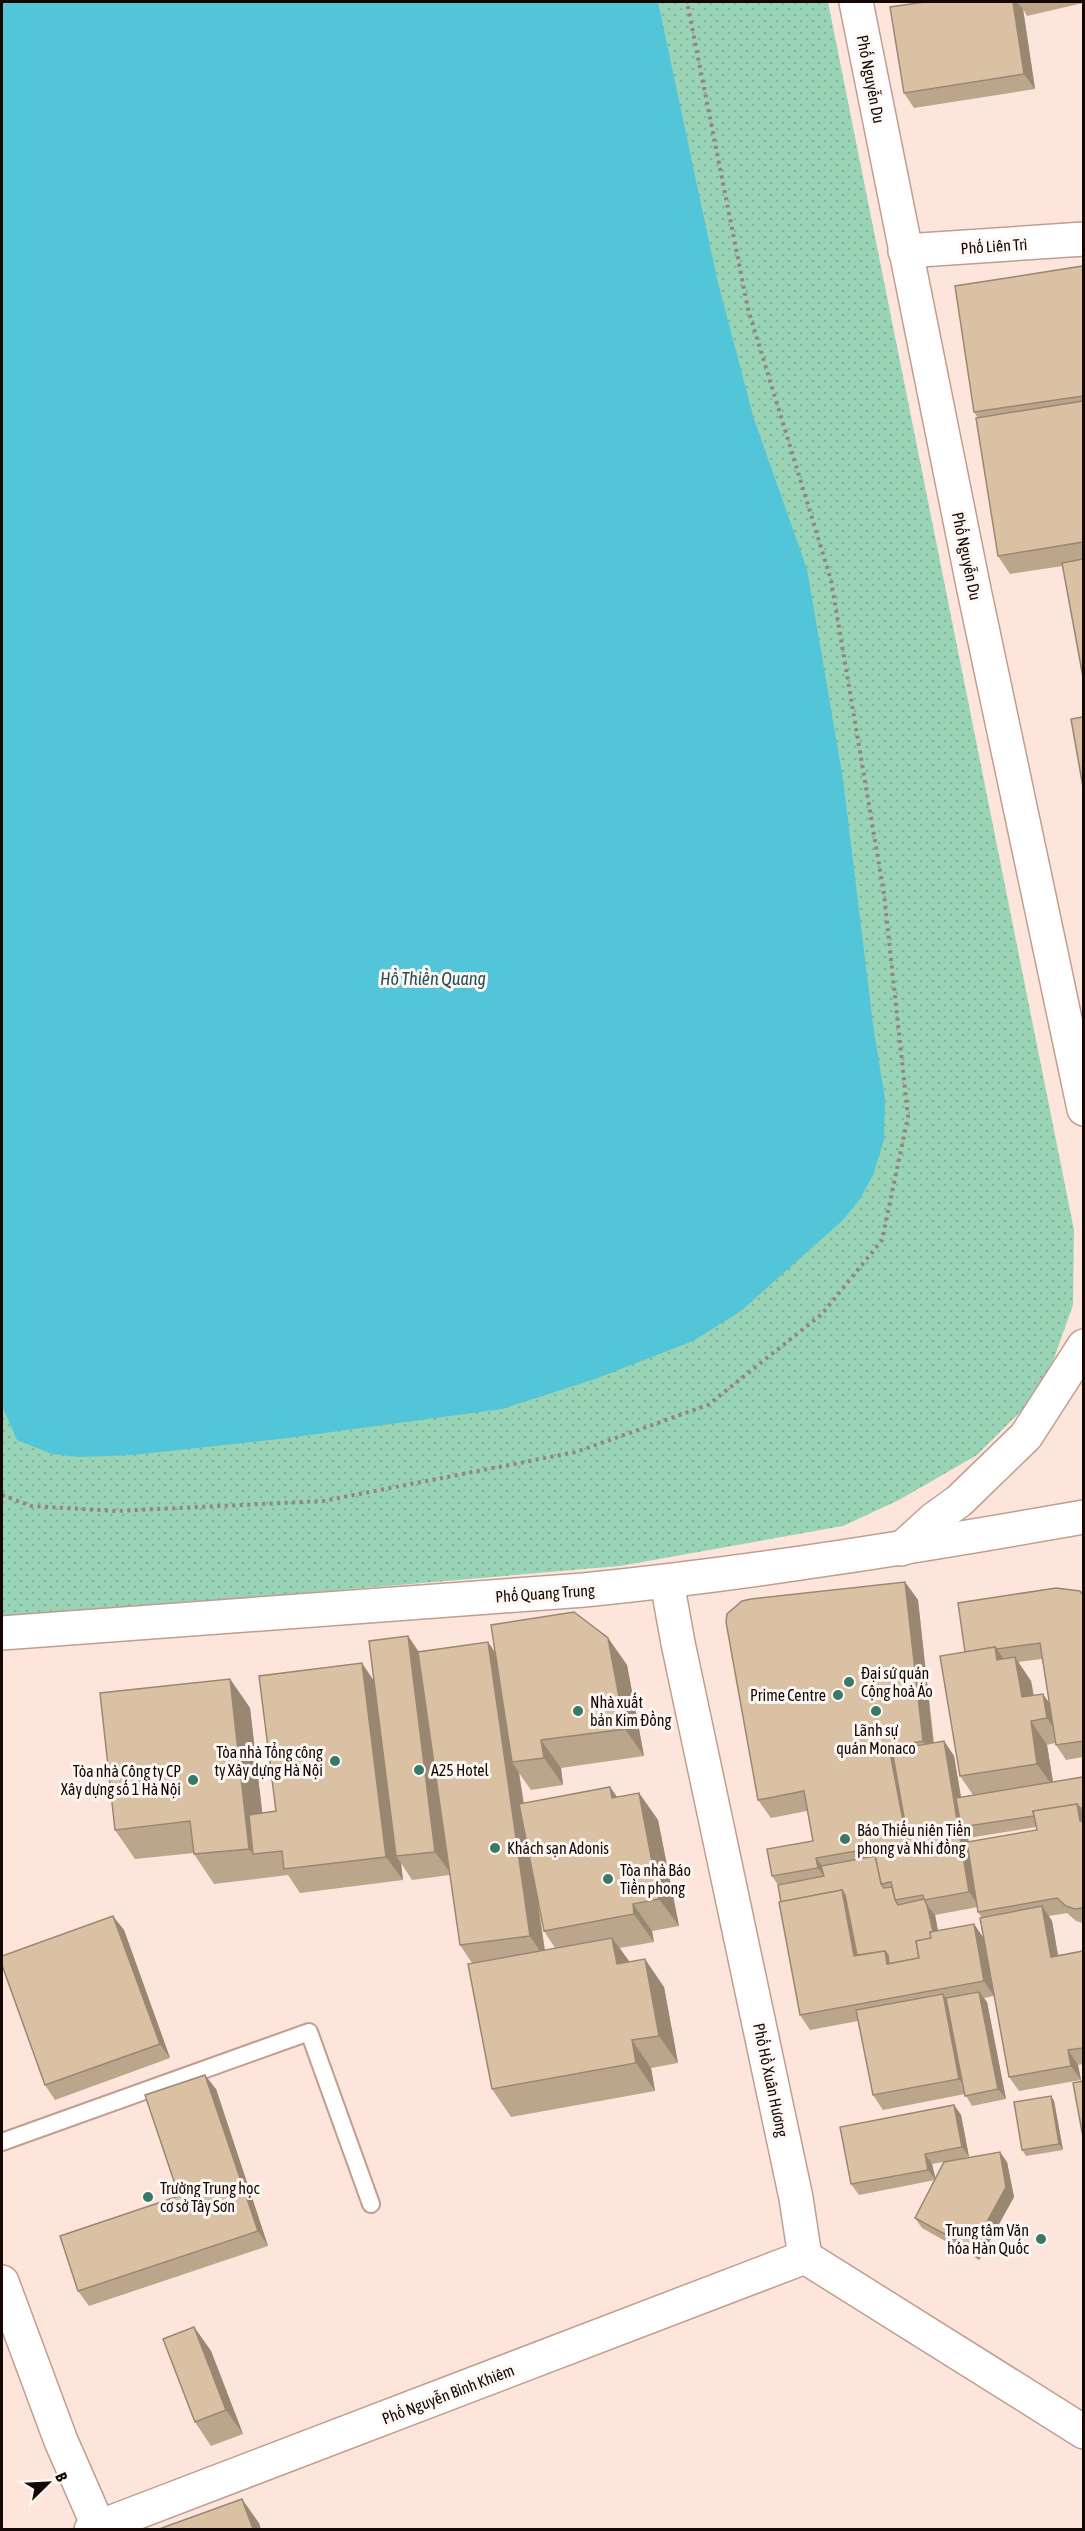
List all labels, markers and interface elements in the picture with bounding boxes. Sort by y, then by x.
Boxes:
street label: Phố Nguyễn Du [853,33,889,125]
street label: Phố Liên Trì [960,234,1028,257]
street label: Phố Nguyễn Du [948,510,986,602]
water label: Hồ Thiền Quang [380,968,486,989]
street label: Phố Quang Trung [495,1580,596,1606]
place label: Đại sứ quán Cộng hoà Áo [861,1664,933,1701]
marker: Đại sứ quán Cộng hoà Áo [842,1675,856,1689]
place label: Prime Centre [750,1686,826,1704]
marker: Prime Centre [831,1688,845,1702]
place label: Nhà xuất bản Kim Đồng [590,1692,671,1730]
marker: Nhà xuất bản Kim Đồng [571,1704,585,1718]
marker: Lãnh sự quán Monaco [869,1704,883,1718]
place label: Lãnh sự quán Monaco [836,1721,916,1758]
place label: Tòa nhà Tổng công ty Xây dựng Hà Nội [214,1742,323,1780]
marker: Tòa nhà Tổng công ty Xây dựng Hà Nội [328,1754,342,1768]
place label: A25 Hotel [431,1761,490,1779]
place label: Tòa nhà Công ty CP Xây dựng số 1 Hà Nội [61,1762,181,1799]
marker: A25 Hotel [412,1763,426,1777]
marker: Tòa nhà Công ty CP Xây dựng số 1 Hà Nội [186,1773,200,1787]
place label: Báo Thiếu niên Tiền phong và Nhi đồng [857,1820,971,1858]
marker: Báo Thiếu niên Tiền phong và Nhi đồng [838,1832,852,1846]
place label: Khách sạn Adonis [507,1839,609,1857]
marker: Khách sạn Adonis [488,1841,502,1855]
place label: Tòa nhà Báo Tiền phong [620,1861,691,1898]
marker: Tòa nhà Báo Tiền phong [601,1872,615,1886]
street label: Phố Hồ Xuân Hương [749,2021,793,2139]
place label: Trường Trung học cơ sở Tây Sơn [160,2179,259,2216]
marker: Trường Trung học cơ sở Tây Sơn [141,2190,155,2204]
place label: Trung tâm Văn hóa Hàn Quốc [945,2221,1029,2257]
marker: Trung tâm Văn hóa Hàn Quốc [1034,2232,1048,2246]
street label: Phố Nguyễn Bỉnh Khiêm [379,2360,517,2428]
north arrow [18,2453,78,2513]
text: B [52,2470,72,2484]

